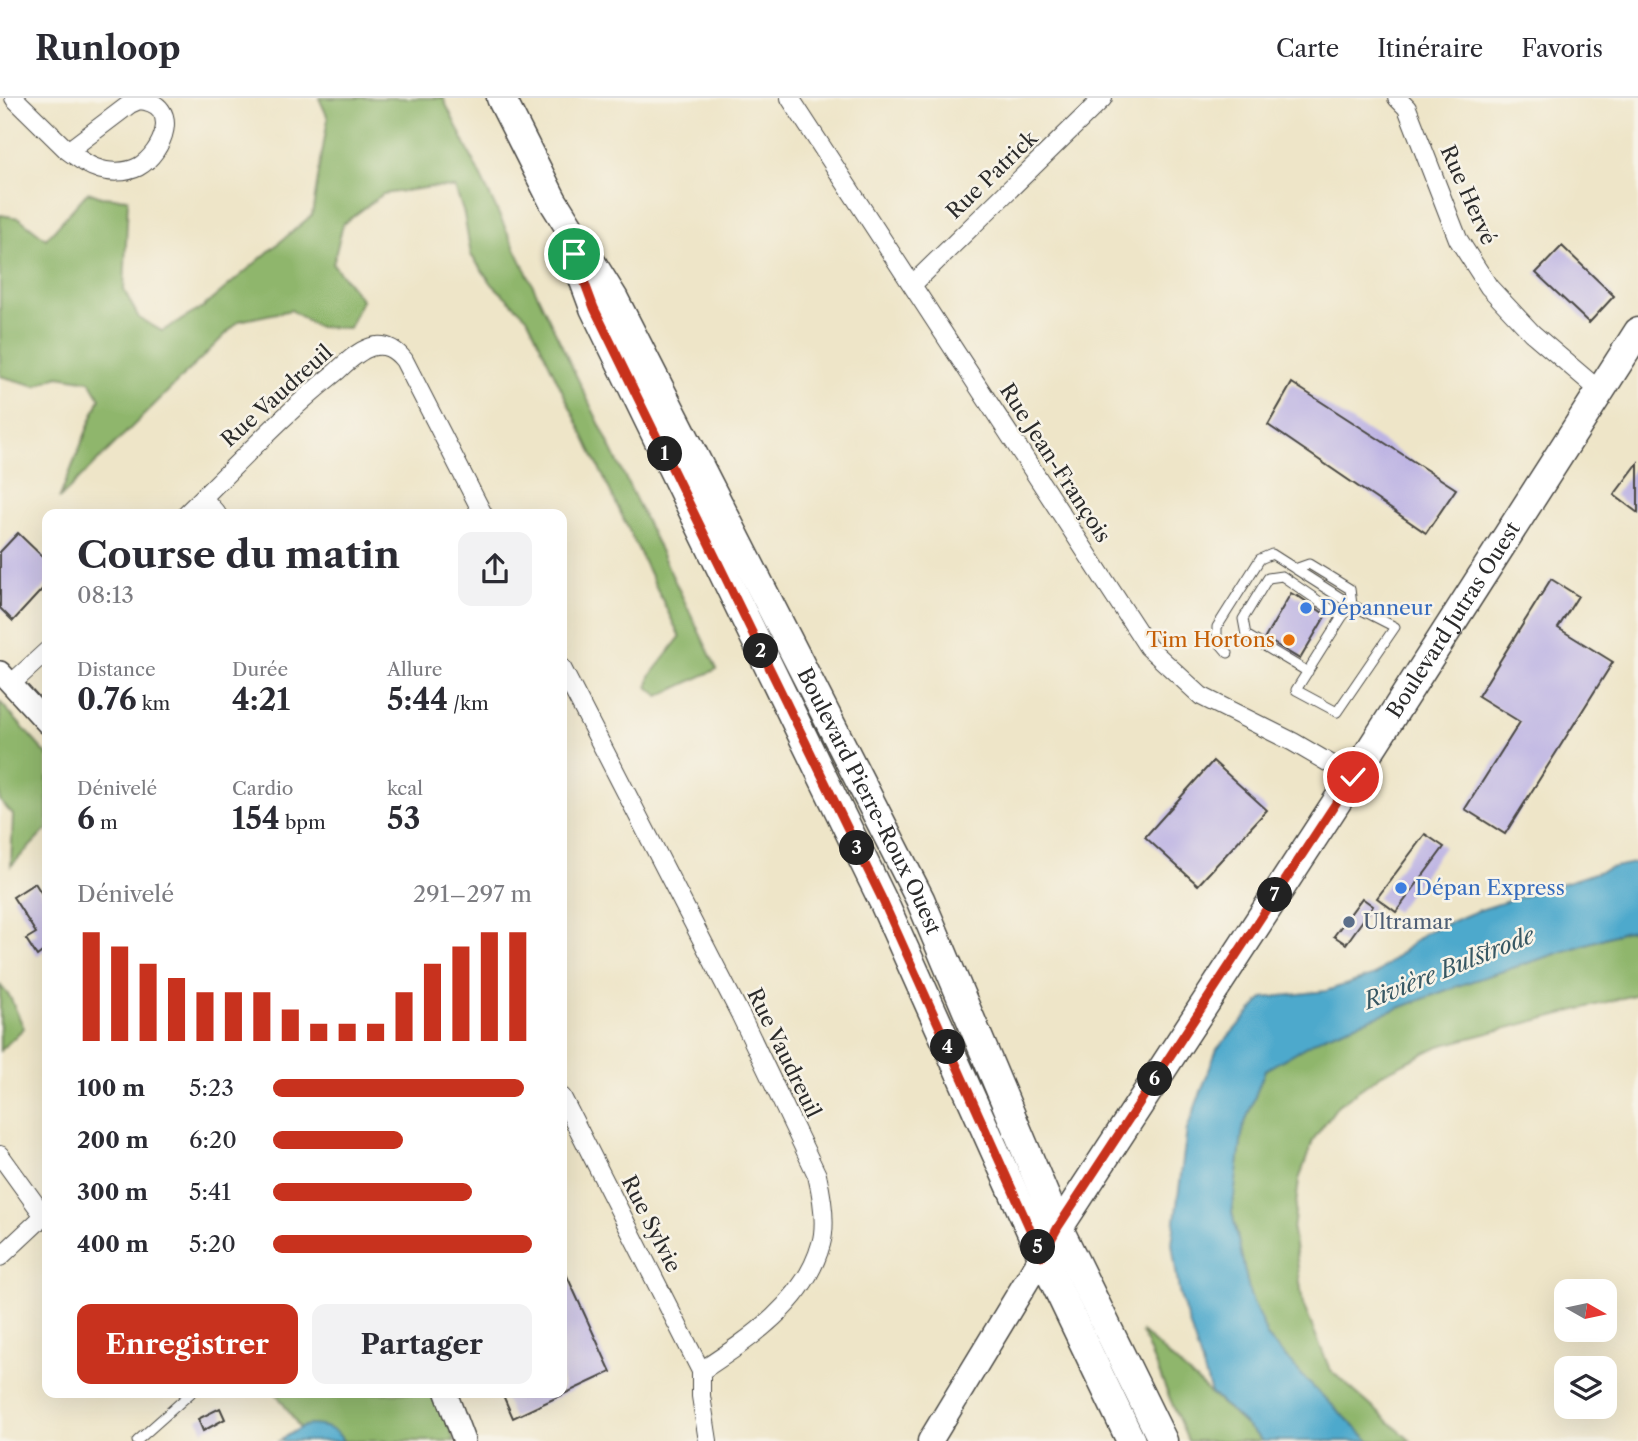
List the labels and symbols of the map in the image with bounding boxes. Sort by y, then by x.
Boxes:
street label: Rue Patrick [941,125,1043,224]
street label: Rue Hervé [1435,141,1501,248]
pin [544,224,604,284]
street label: Rue Vaudreuil [216,339,337,452]
street label: Rue Jean-François [995,379,1116,547]
pin: 1 [648,436,682,472]
street label: Boulevard Jutras Ouest [1381,517,1525,722]
place label: Dépanneur [1320,595,1433,620]
marker: Dépanneur [1298,600,1314,616]
place label: Tim Hortons [1146,627,1275,652]
marker: Tim Hortons [1281,632,1297,648]
pin: 2 [744,634,778,668]
street label: Boulevard Pierre-Roux Ouest [792,663,947,938]
pin [1323,747,1383,807]
pin: 3 [840,830,874,866]
place label: Dépan Express [1415,875,1565,900]
pin: 7 [1258,878,1292,912]
marker: Dépan Express [1393,880,1409,896]
place label: Ultramar [1363,909,1452,934]
marker: Ultramar [1341,914,1357,930]
water label: Rivière Bulstrode [1358,921,1539,1016]
street label: Rue Vaudreuil [742,984,827,1122]
pin: 4 [930,1030,965,1065]
pin: 6 [1138,1062,1172,1096]
street label: Rue Sylvie [616,1171,686,1276]
pin: 5 [1020,1230,1056,1264]
north arrow [1554,1279,1617,1342]

